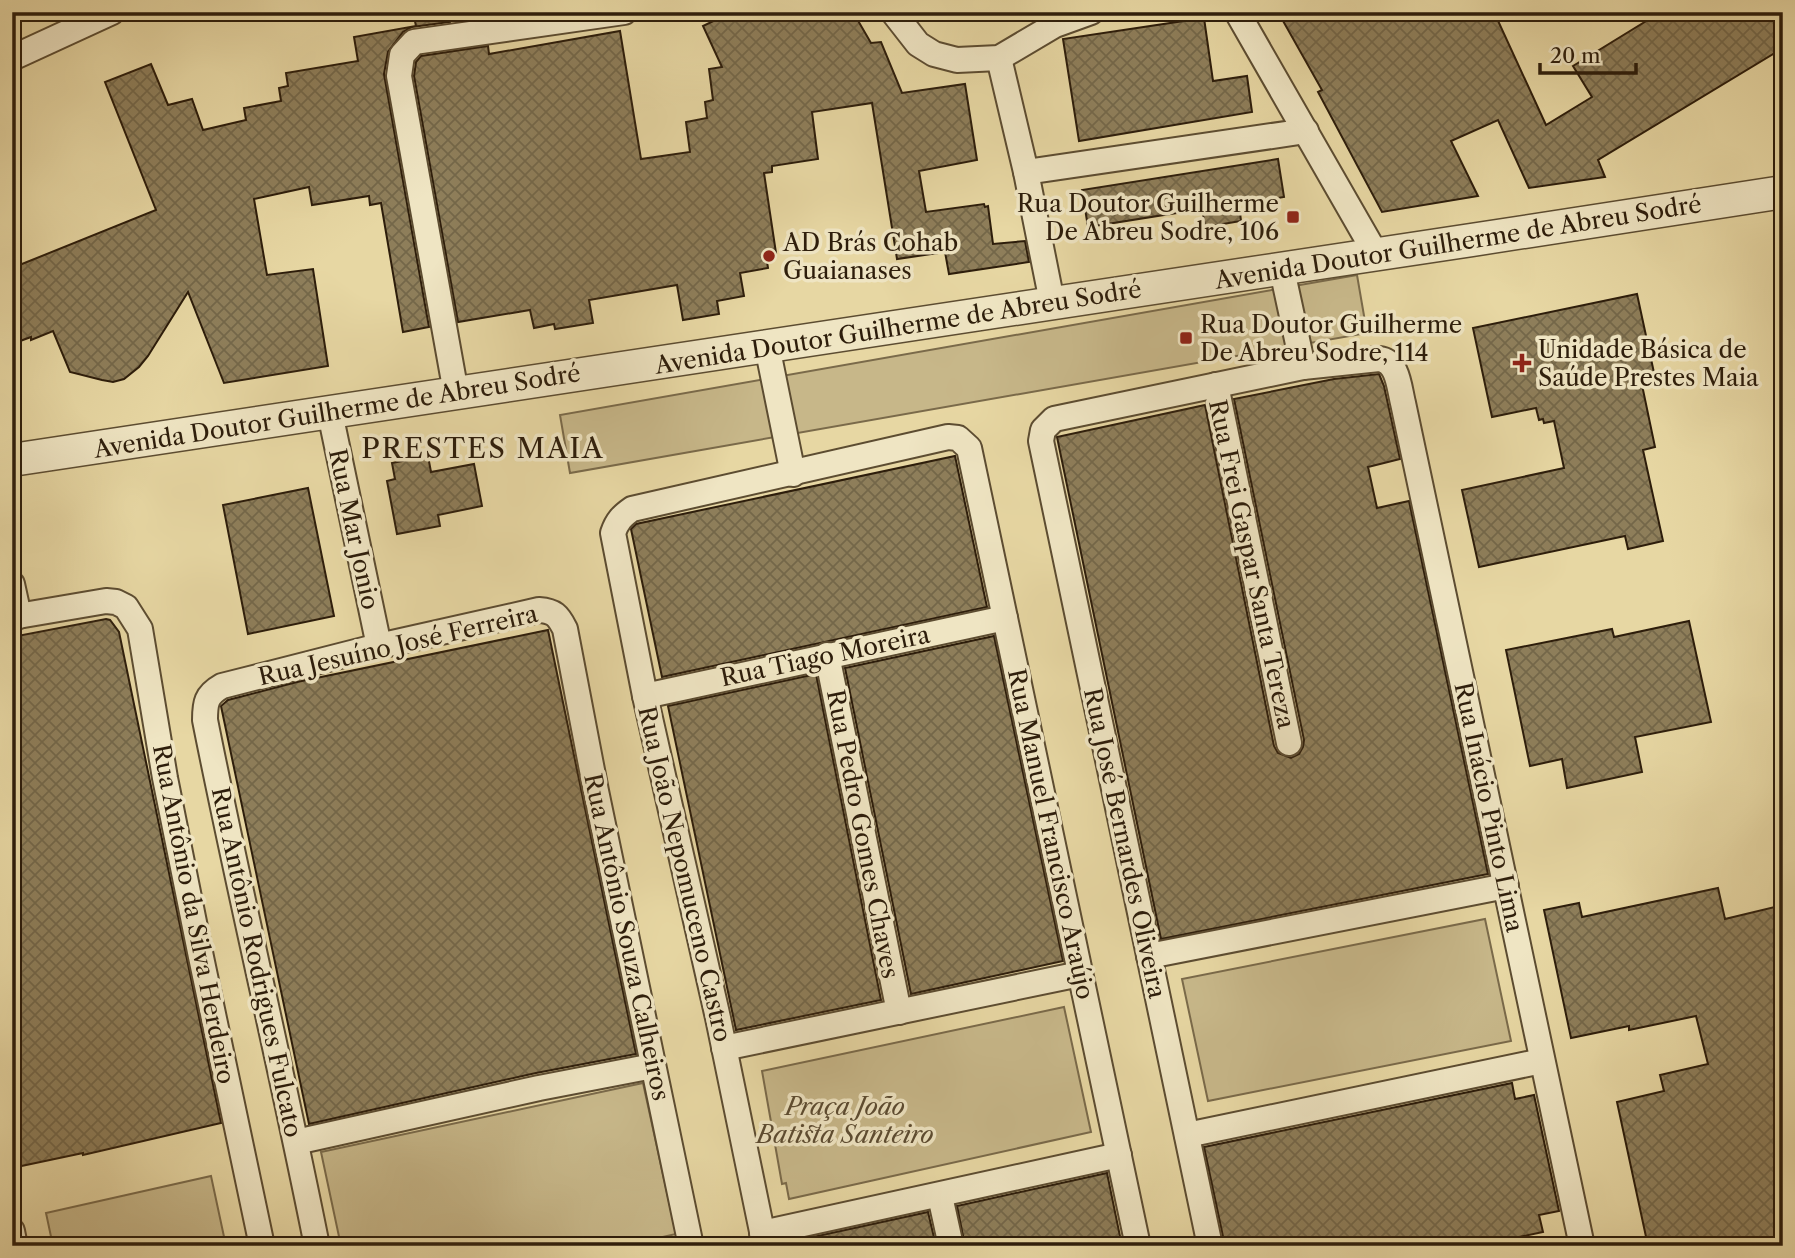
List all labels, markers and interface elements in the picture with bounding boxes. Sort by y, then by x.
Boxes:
scale bar [1540,32,1636,76]
text: 20 m [1550,43,1601,68]
place label: Rua Doutor Guilherme De Abreu Sodre, 106 [1017,189,1279,246]
street label: Avenida Doutor Guilherme de Abreu Sodré [1212,189,1703,295]
marker: Rua Doutor Guilherme De Abreu Sodre, 106 [1285,209,1301,225]
place label: AD Brás Cohab Guaianases [782,228,958,285]
marker: AD Brás Cohab Guaianases [761,248,777,264]
street label: Avenida Doutor Guilherme de Abreu Sodré [652,274,1143,380]
place label: Rua Doutor Guilherme De Abreu Sodre, 114 [1200,310,1462,367]
marker: Rua Doutor Guilherme De Abreu Sodre, 114 [1178,330,1194,346]
place label: Unidade Básica de Saúde Prestes Maia [1538,335,1759,392]
marker: Unidade Básica de Saúde Prestes Maia [1512,353,1532,373]
street label: Avenida Doutor Guilherme de Abreu Sodré [91,358,582,464]
street label: Rua Frei Gaspar Santa Tereza [1203,397,1301,731]
district label: PRESTES MAIA [361,431,605,465]
street label: Rua Mar Jonio [323,446,385,612]
street label: Rua Jesuíno José Ferreira [255,599,541,691]
street label: Rua Tiago Moreira [718,620,933,692]
street label: Rua Manuel Francisco Araújo [1002,666,1100,1002]
street label: Rua Inácio Pinto Lima [1448,679,1530,935]
street label: Rua José Bernardes Oliveira [1078,685,1172,1001]
street label: Rua Pedro Gomes Chaves [821,687,905,981]
street label: Rua João Nepomuceno Castro [632,703,738,1045]
street label: Rua Antônio da Silva Herdeiro [147,742,241,1086]
street label: Rua Antônio Souza Calheiros [578,771,676,1103]
street label: Rua Antônio Rodrigues Fulcato [206,784,308,1140]
park label: Praça João Batista Santeiro [754,1092,934,1149]

